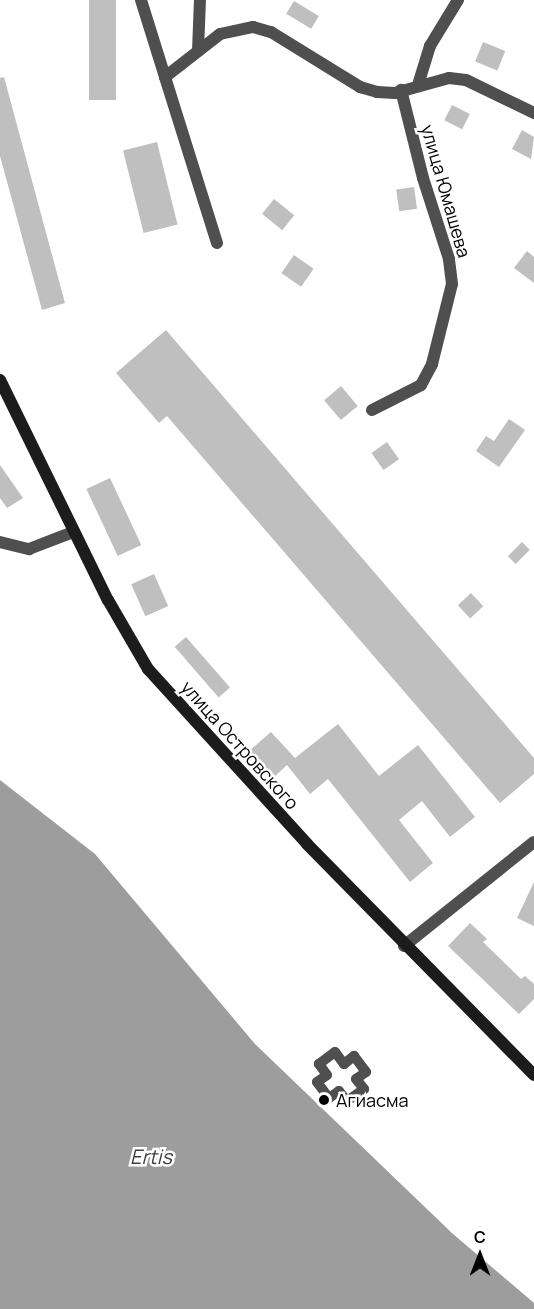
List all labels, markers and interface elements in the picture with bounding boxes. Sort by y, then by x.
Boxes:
street label: улица Юмашева [417,122,475,260]
street label: улица Островского [177,676,303,814]
place label: Агиасма [336,1089,408,1111]
marker: Агиасма [317,1093,331,1107]
water label: Ertis [130,1144,172,1168]
north arrow [450,1225,510,1285]
text: С [474,1226,486,1248]

